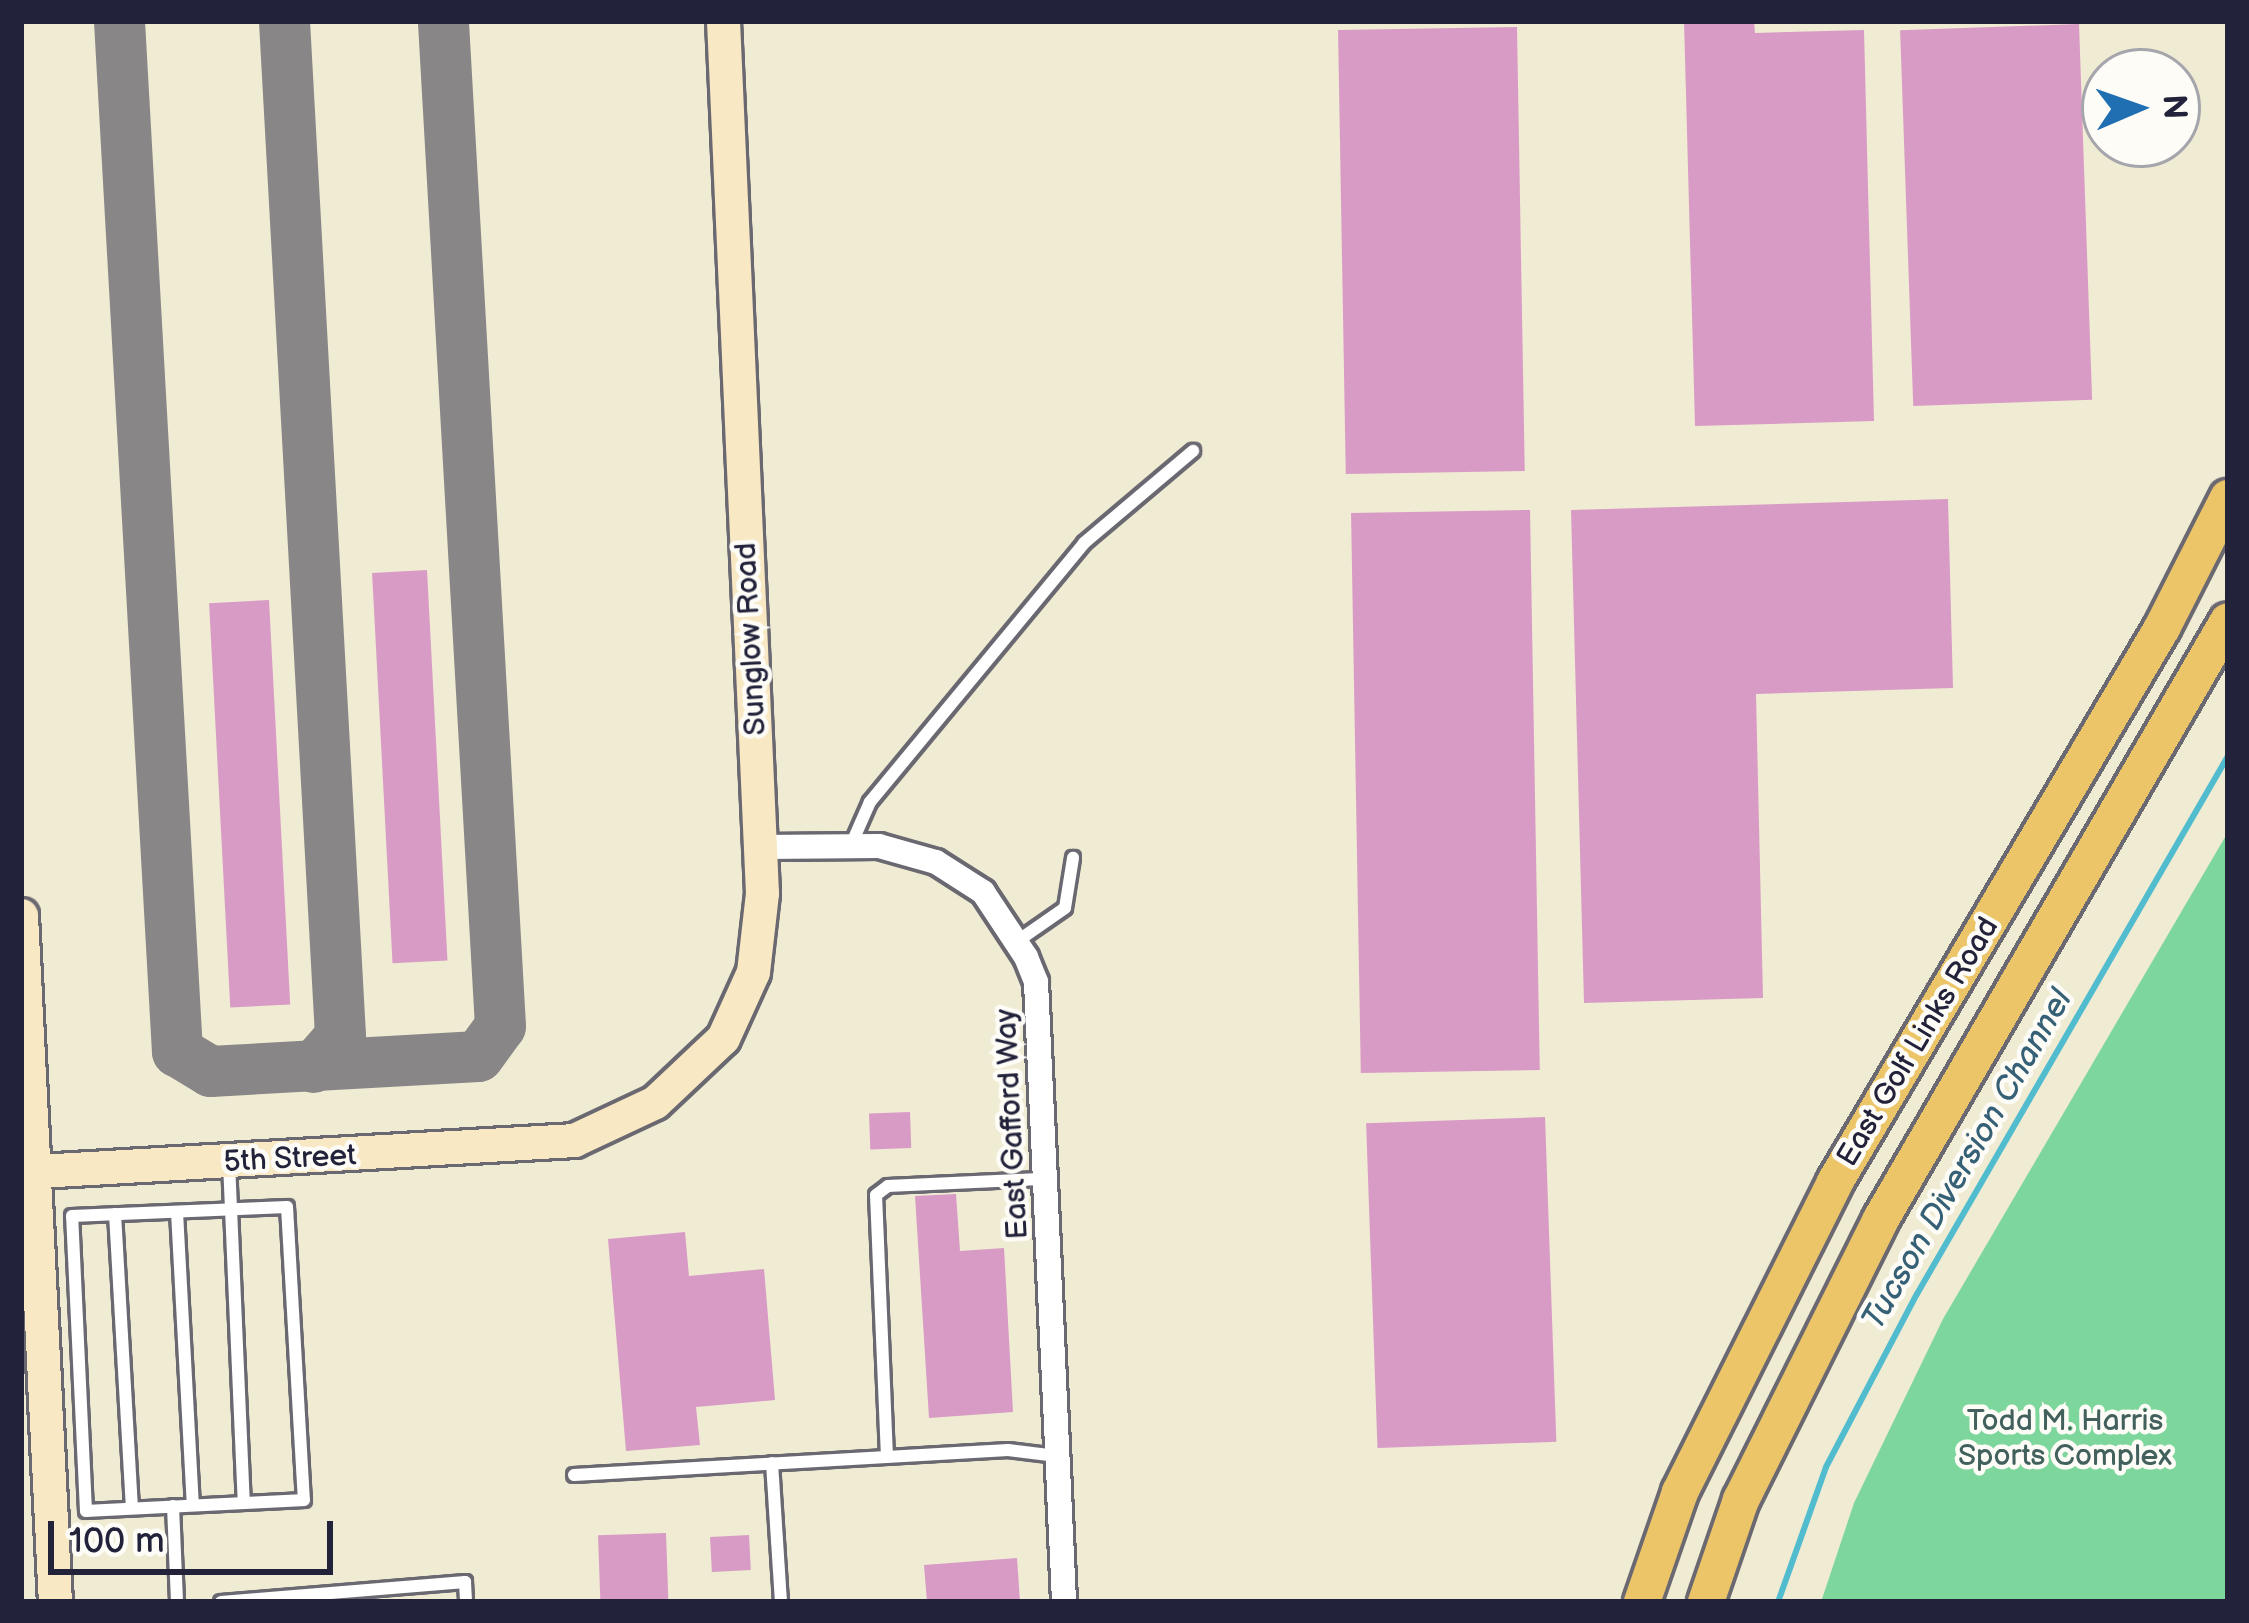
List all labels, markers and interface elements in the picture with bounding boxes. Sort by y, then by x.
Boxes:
north arrow [2081,48,2201,168]
text: N [2154,94,2194,120]
street label: Sunglow Road [728,542,774,736]
street label: East Golf Links Road [1829,911,2007,1173]
water label: Tucson Diversion Channel [1854,983,2082,1337]
street label: East Gafford Way [988,1007,1036,1241]
street label: 5th Street [222,1138,358,1180]
park label: Todd M. Harris Sports Complex [1958,1403,2172,1474]
scale bar [54,1497,339,1571]
text: 100 m [69,1520,165,1563]

